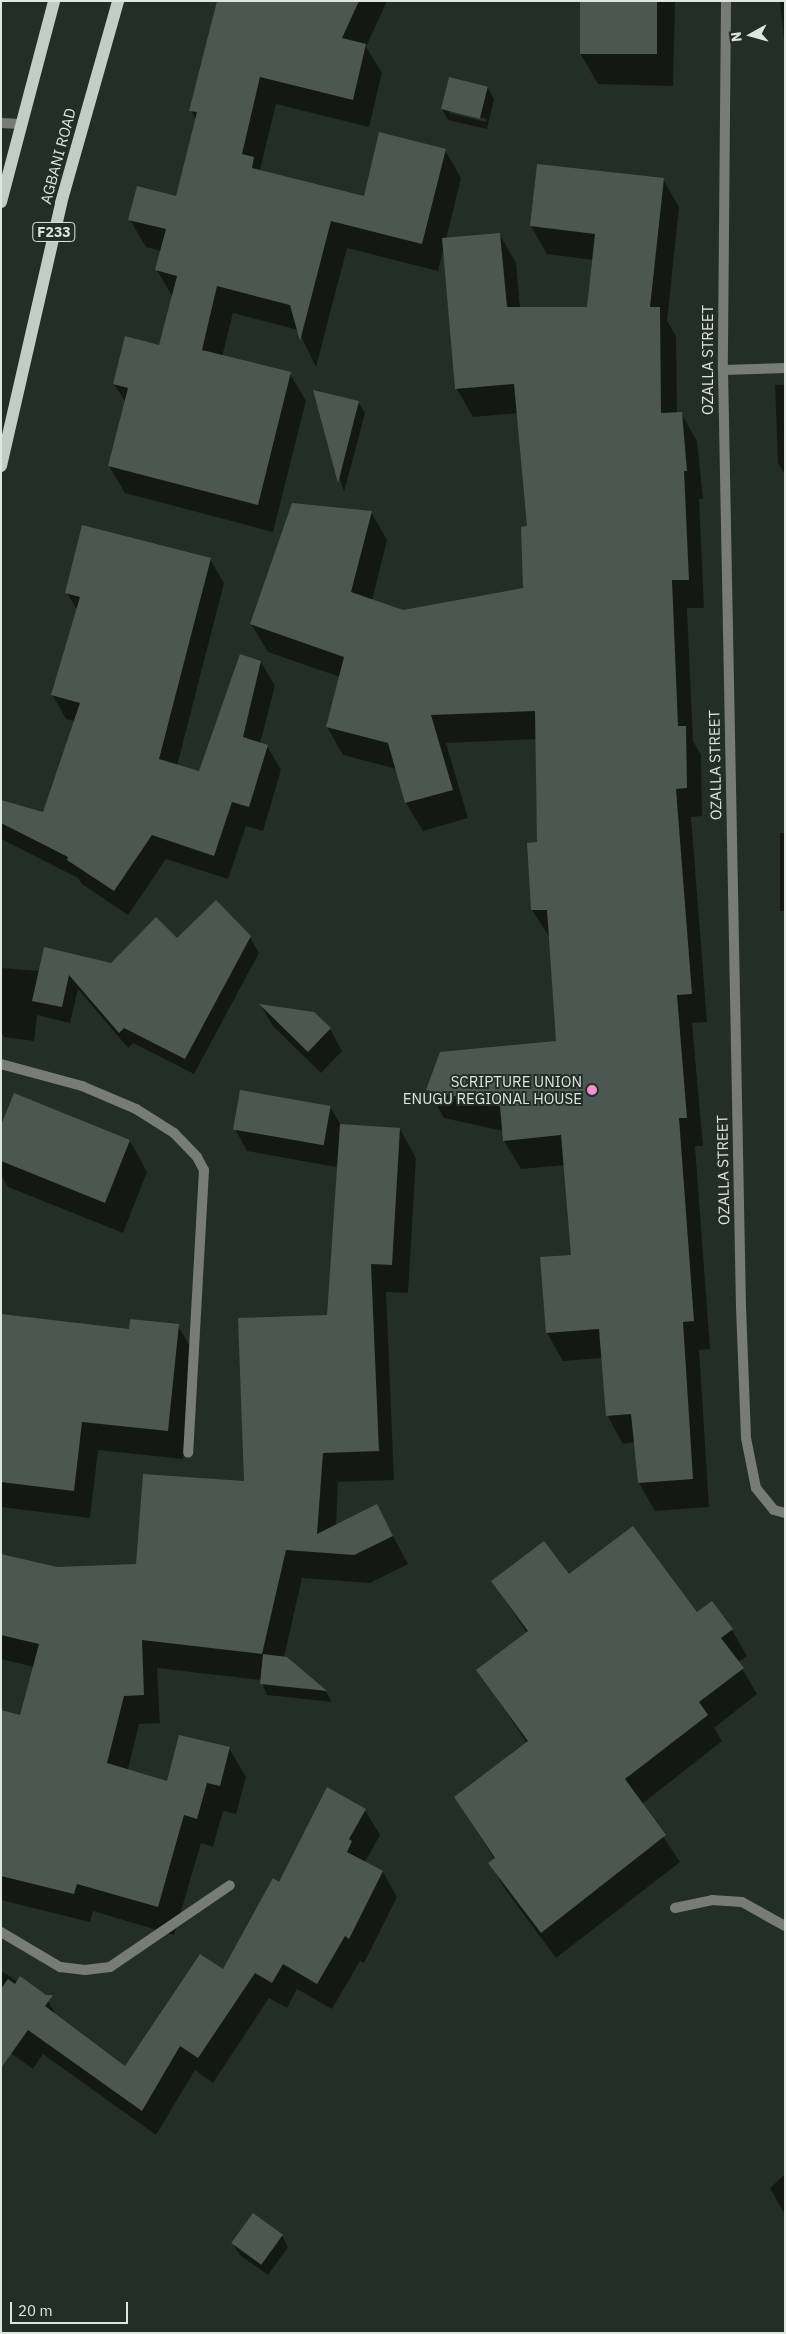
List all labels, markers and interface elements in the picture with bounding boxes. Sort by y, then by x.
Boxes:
north arrow [726,10,776,60]
text: N [727,31,746,43]
street label: AGBANI ROAD [37,106,79,206]
road number: F233 [32,220,76,243]
street label: OZALLA STREET [699,305,717,415]
street label: OZALLA STREET [705,710,725,820]
place label: SCRIPTURE UNION ENUGU REGIONAL HOUSE [403,1072,582,1107]
marker: SCRIPTURE UNION ENUGU REGIONAL HOUSE [586,1084,598,1096]
street label: OZALLA STREET [713,1115,733,1225]
scale bar [12,2292,130,2324]
text: 20 m [18,2301,53,2320]

